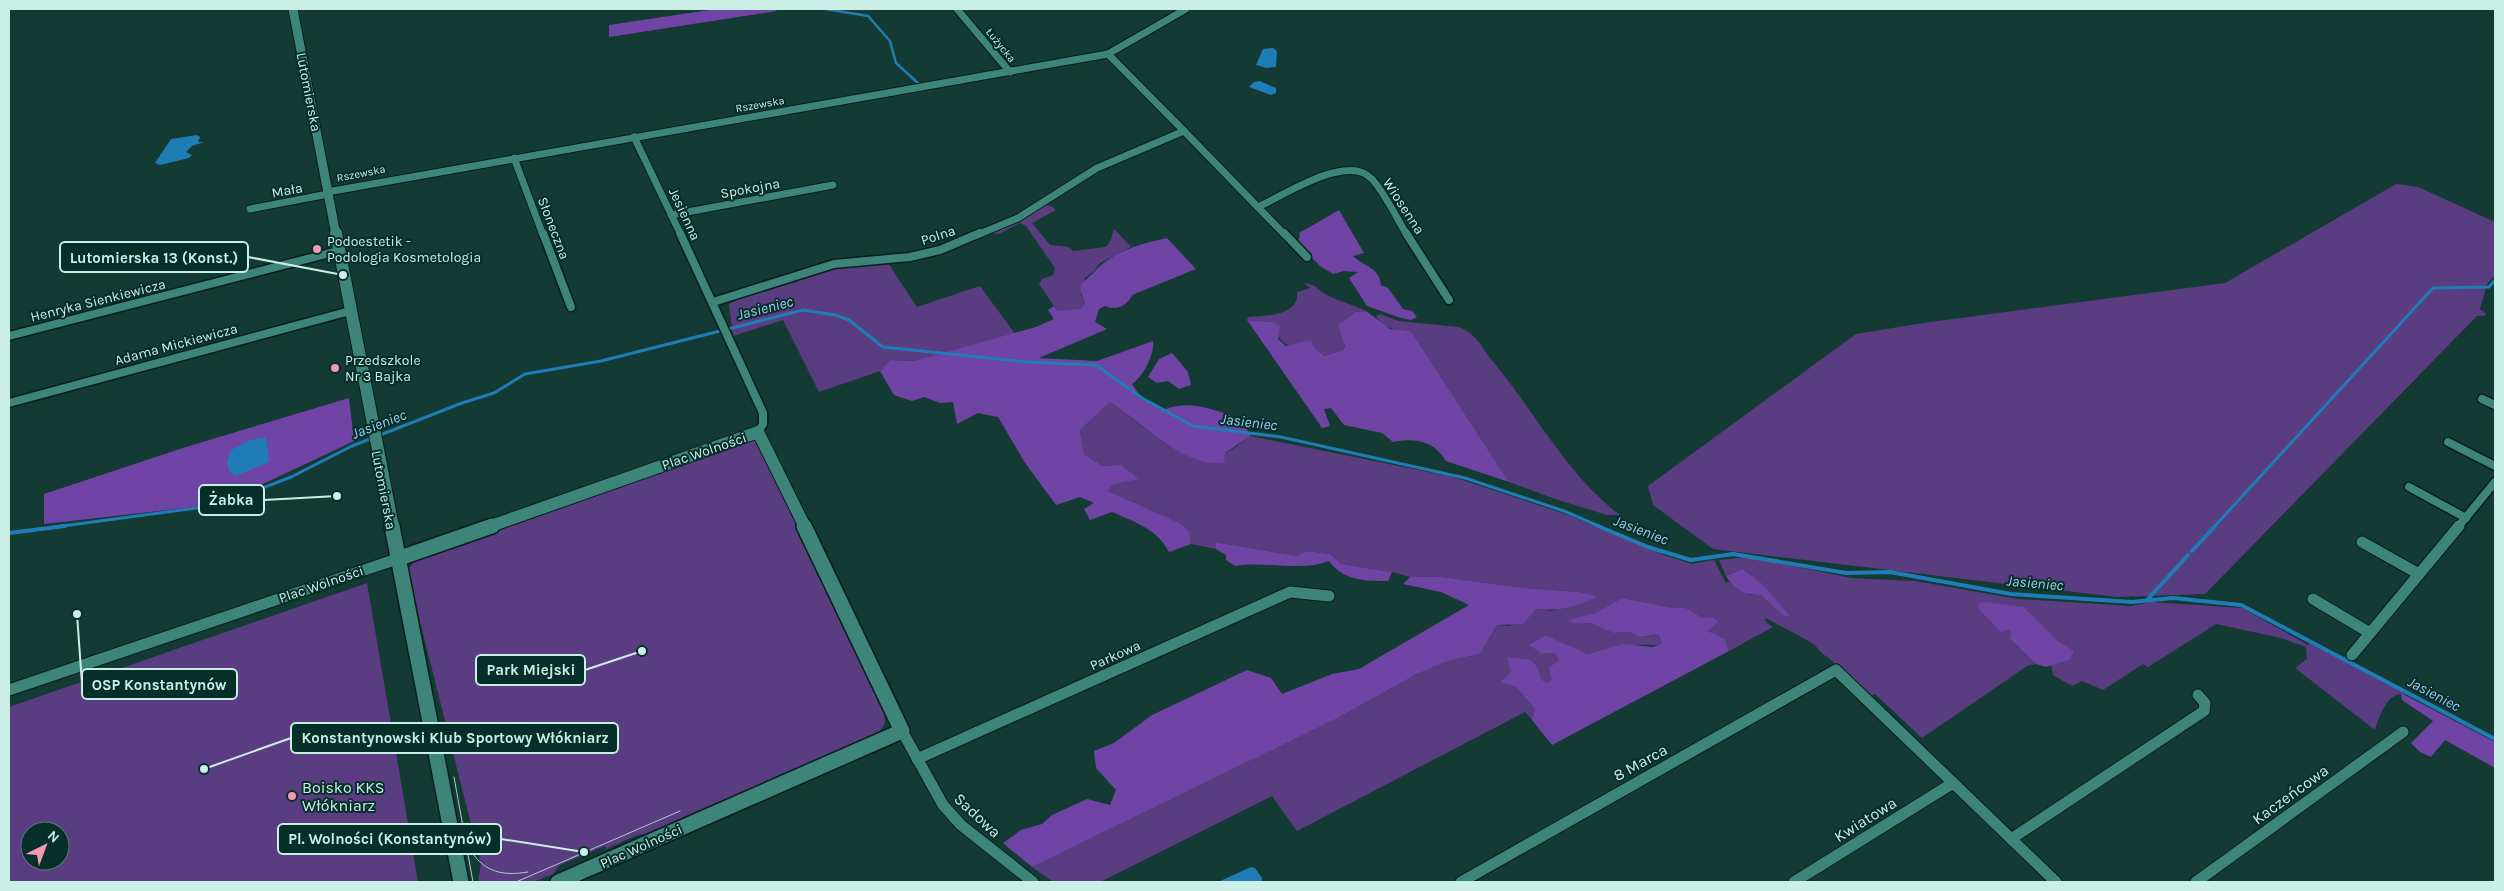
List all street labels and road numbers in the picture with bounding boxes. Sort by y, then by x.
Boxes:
street label: Łużycka [983,26,1018,65]
street label: Lutomierska [292,51,325,133]
street label: Rszewska [735,94,786,115]
street label: Rszewska [336,162,387,185]
street label: Spokojna [719,175,781,202]
street label: Wiosenna [1379,175,1428,238]
street label: Mała [270,179,304,202]
street label: Jesienna [665,185,704,243]
street label: Słoneczna [534,194,573,262]
street label: Polna [919,222,958,249]
street label: Henryka Sienkiewicza [29,275,168,326]
street label: Adama Mickiewicza [113,320,239,369]
street label: Plac Wolności [660,429,749,474]
street label: Lutomierska [367,449,400,531]
street label: Plac Wolności [277,562,366,607]
street label: Parkowa [1087,637,1143,674]
street label: 8 Marca [1610,740,1671,785]
street label: Kaczeńcowa [2248,760,2332,828]
street label: Sadowa [950,789,1005,842]
street label: Kwiatowa [1831,793,1900,846]
street label: Plac Wolności [597,821,685,872]

